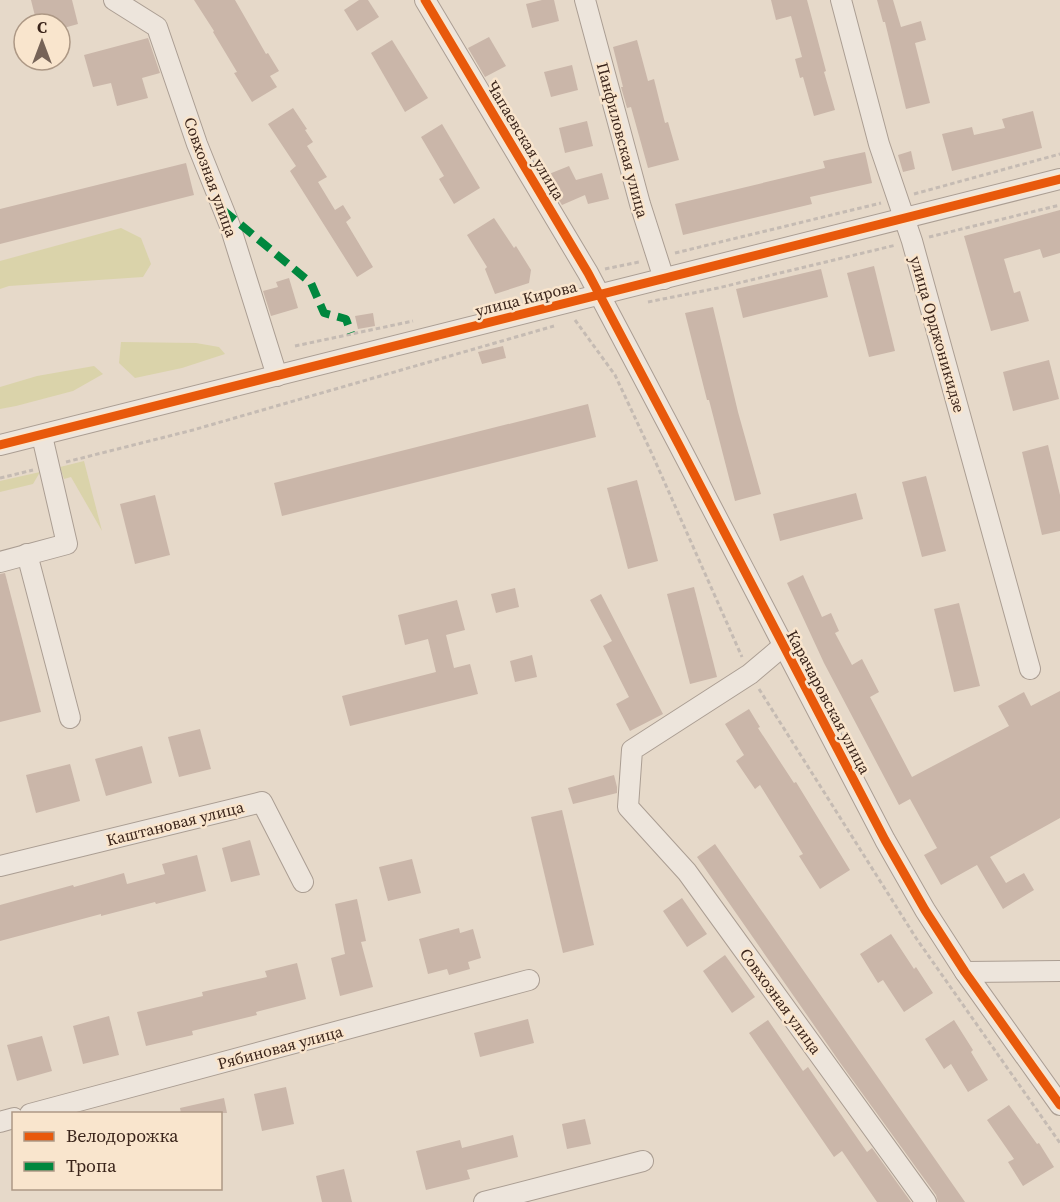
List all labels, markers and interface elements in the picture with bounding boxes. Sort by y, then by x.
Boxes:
north arrow [12,12,72,72]
text: С [37,16,47,38]
street label: Панфиловская улица [592,60,655,221]
street label: Чапаевская улица [482,76,571,204]
street label: Совхозная улица [179,114,243,241]
street label: улица Орджоникидзе [905,253,971,415]
street label: улица Кирова [473,275,580,321]
street label: Карачаровская улица [782,626,877,779]
street label: Каштановая улица [104,795,247,851]
street label: Совхозная улица [735,943,828,1059]
street label: Рябиновая улица [215,1019,346,1074]
legend [12,1112,222,1190]
text: Велодорожка [66,1123,179,1148]
text: Тропа [66,1153,117,1178]

